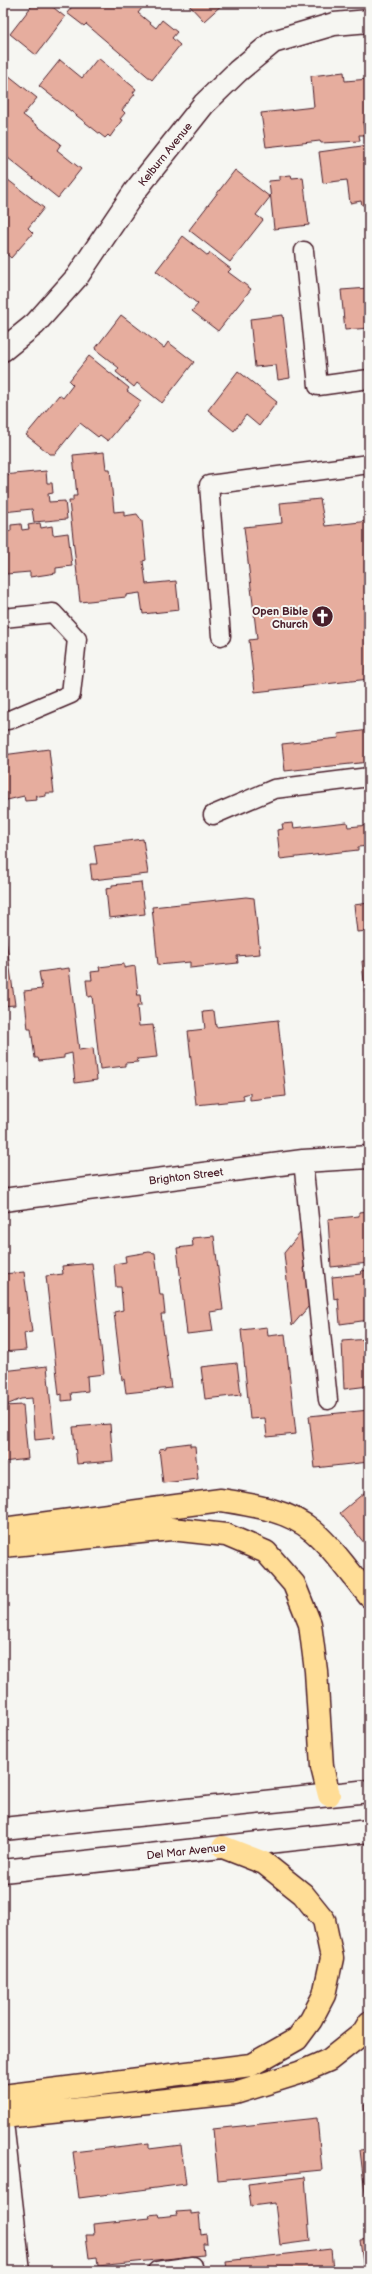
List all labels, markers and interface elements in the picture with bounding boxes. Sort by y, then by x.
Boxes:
street label: Kelburn Avenue [136,119,195,189]
church icon: Open Bible Church [310,604,336,630]
place label: Open Bible Church [252,605,308,631]
street label: Brighton Street [148,1165,225,1188]
street label: Del Mar Avenue [146,1841,227,1862]

